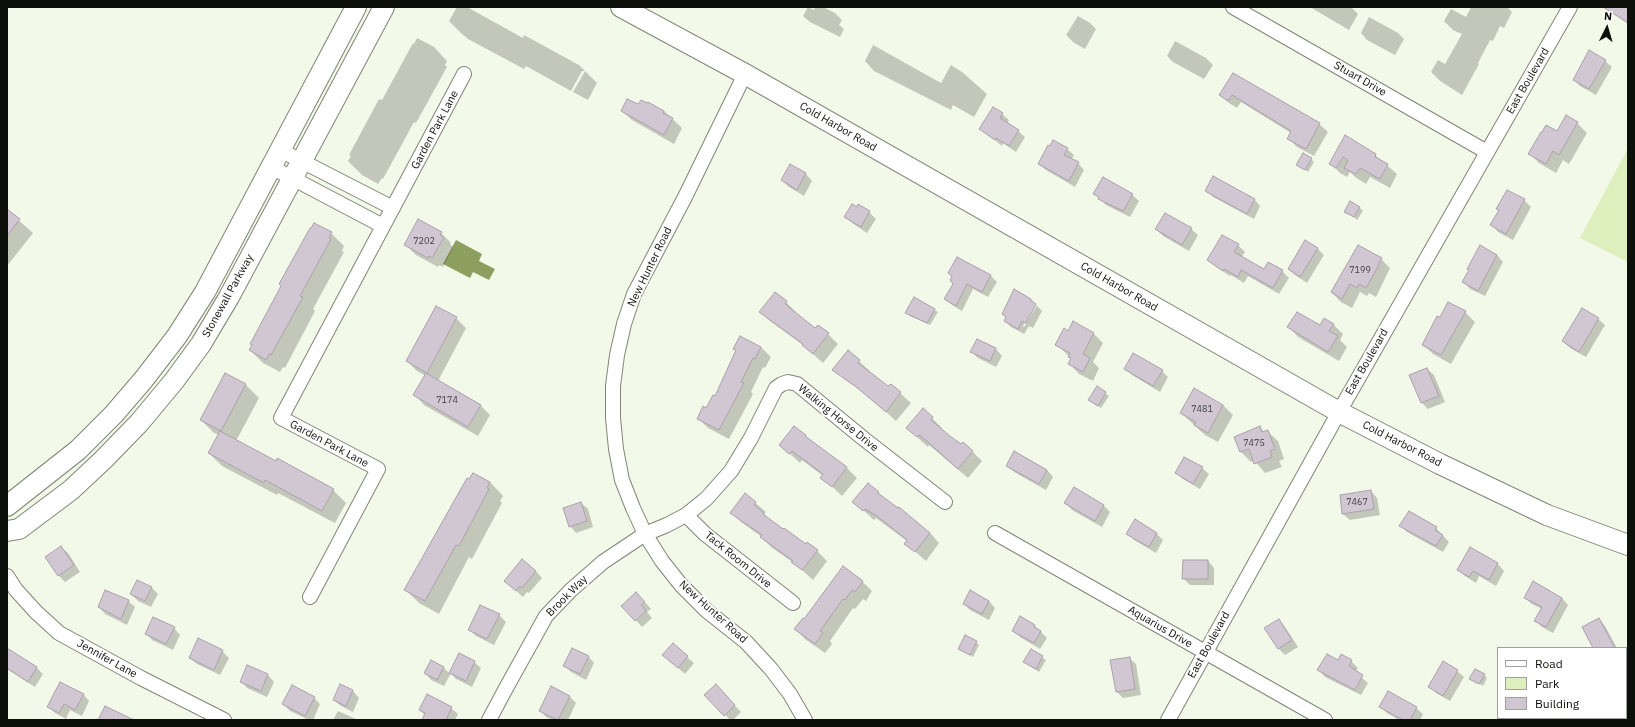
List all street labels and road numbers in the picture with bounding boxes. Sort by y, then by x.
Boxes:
street label: East Boulevard [1504,46,1552,116]
street label: Stuart Drive [1331,59,1389,99]
street label: Garden Park Lane [409,88,461,172]
street label: Cold Harbor Road [797,100,879,154]
street label: New Hunter Road [625,225,675,309]
street label: Stonewall Parkway [200,252,256,340]
street label: Cold Harbor Road [1078,260,1160,314]
street label: East Boulevard [1343,327,1391,397]
street label: Walking Horse Drive [795,382,881,454]
street label: Garden Park Lane [287,418,371,470]
street label: Cold Harbor Road [1360,418,1444,470]
street label: Tack Room Drive [702,529,774,591]
street label: Brook Way [544,573,590,619]
street label: New Hunter Road [676,578,750,646]
street label: Aquarius Drive [1125,603,1195,651]
street label: East Boulevard [1185,609,1233,681]
street label: Jennifer Lane [75,637,139,681]

